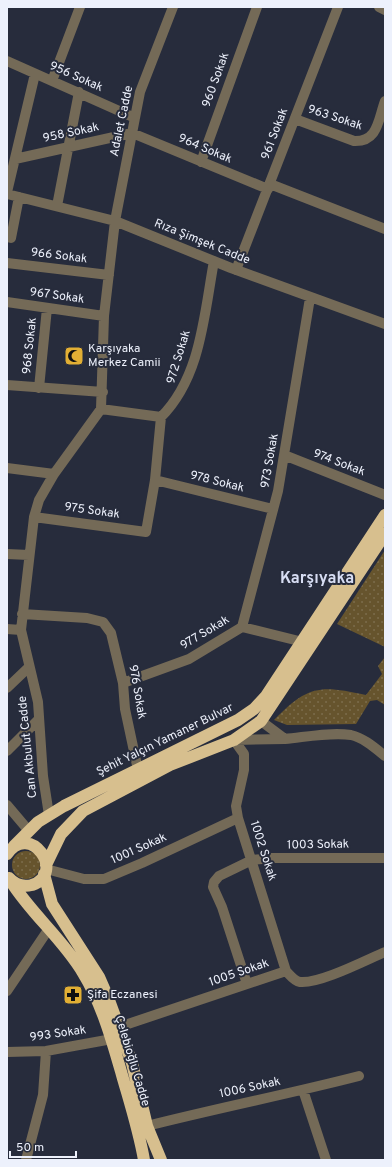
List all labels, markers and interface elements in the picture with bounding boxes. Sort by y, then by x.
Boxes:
street label: 960 Sokak [199,50,233,110]
street label: 956 Sokak [47,58,105,96]
street label: Adalet Cadde [107,84,137,158]
street label: 963 Sokak [306,102,364,134]
street label: 961 Sokak [258,106,292,162]
street label: 958 Sokak [41,119,101,147]
street label: 964 Sokak [176,130,234,168]
street label: Rıza Şimşek Cadde [152,215,252,269]
street label: 966 Sokak [30,245,88,267]
street label: 967 Sokak [29,284,85,308]
street label: 968 Sokak [19,317,41,375]
street label: 972 Sokak [163,328,195,386]
place label: Karşıyaka Merkez Camii [88,341,161,371]
mosque icon: Karşıyaka Merkez Camii [63,345,85,367]
street label: 973 Sokak [257,432,283,490]
street label: 974 Sokak [311,446,367,480]
street label: 978 Sokak [188,468,246,496]
street label: 975 Sokak [63,499,121,523]
district label: Karşıyaka [280,569,354,589]
street label: 977 Sokak [178,612,232,654]
street label: 976 Sokak [124,664,150,720]
street label: Can Akbulut Cadde [15,695,41,799]
street label: Şehit Yalçın Yamaner Bulvar [94,700,236,780]
street label: 1002 Sokak [246,819,280,883]
street label: 1001 Sokak [109,830,169,868]
street label: 1003 Sokak [287,836,349,854]
street label: 1005 Sokak [207,955,271,991]
pharmacy icon: Şifa Eczanesi [62,984,84,1006]
place label: Şifa Eczanesi [87,987,157,1003]
street label: Çelebioğlu Cadde [111,1014,153,1108]
street label: 993 Sokak [29,1022,87,1046]
street label: 1006 Sokak [218,1074,282,1102]
scale bar [10,1133,76,1159]
text: 50 m [16,1140,44,1156]

